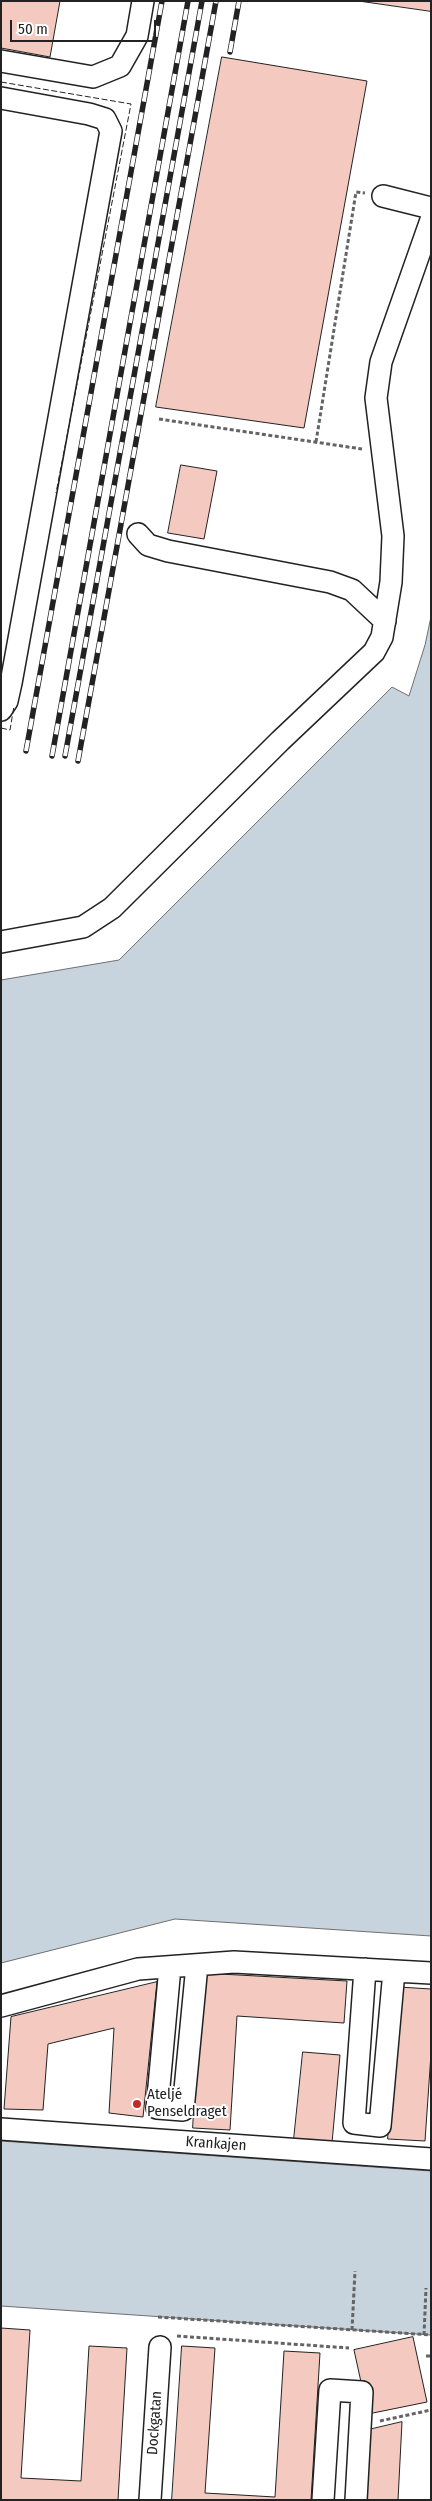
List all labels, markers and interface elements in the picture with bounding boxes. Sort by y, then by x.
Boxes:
scale bar [12,10,159,42]
text: 50 m [18,20,48,38]
place label: Ateljé Penseldraget [147,2086,227,2121]
marker: Ateljé Penseldraget [131,2098,143,2110]
street label: Krankajen [185,2133,247,2155]
street label: Dockgatan [144,2390,166,2456]

